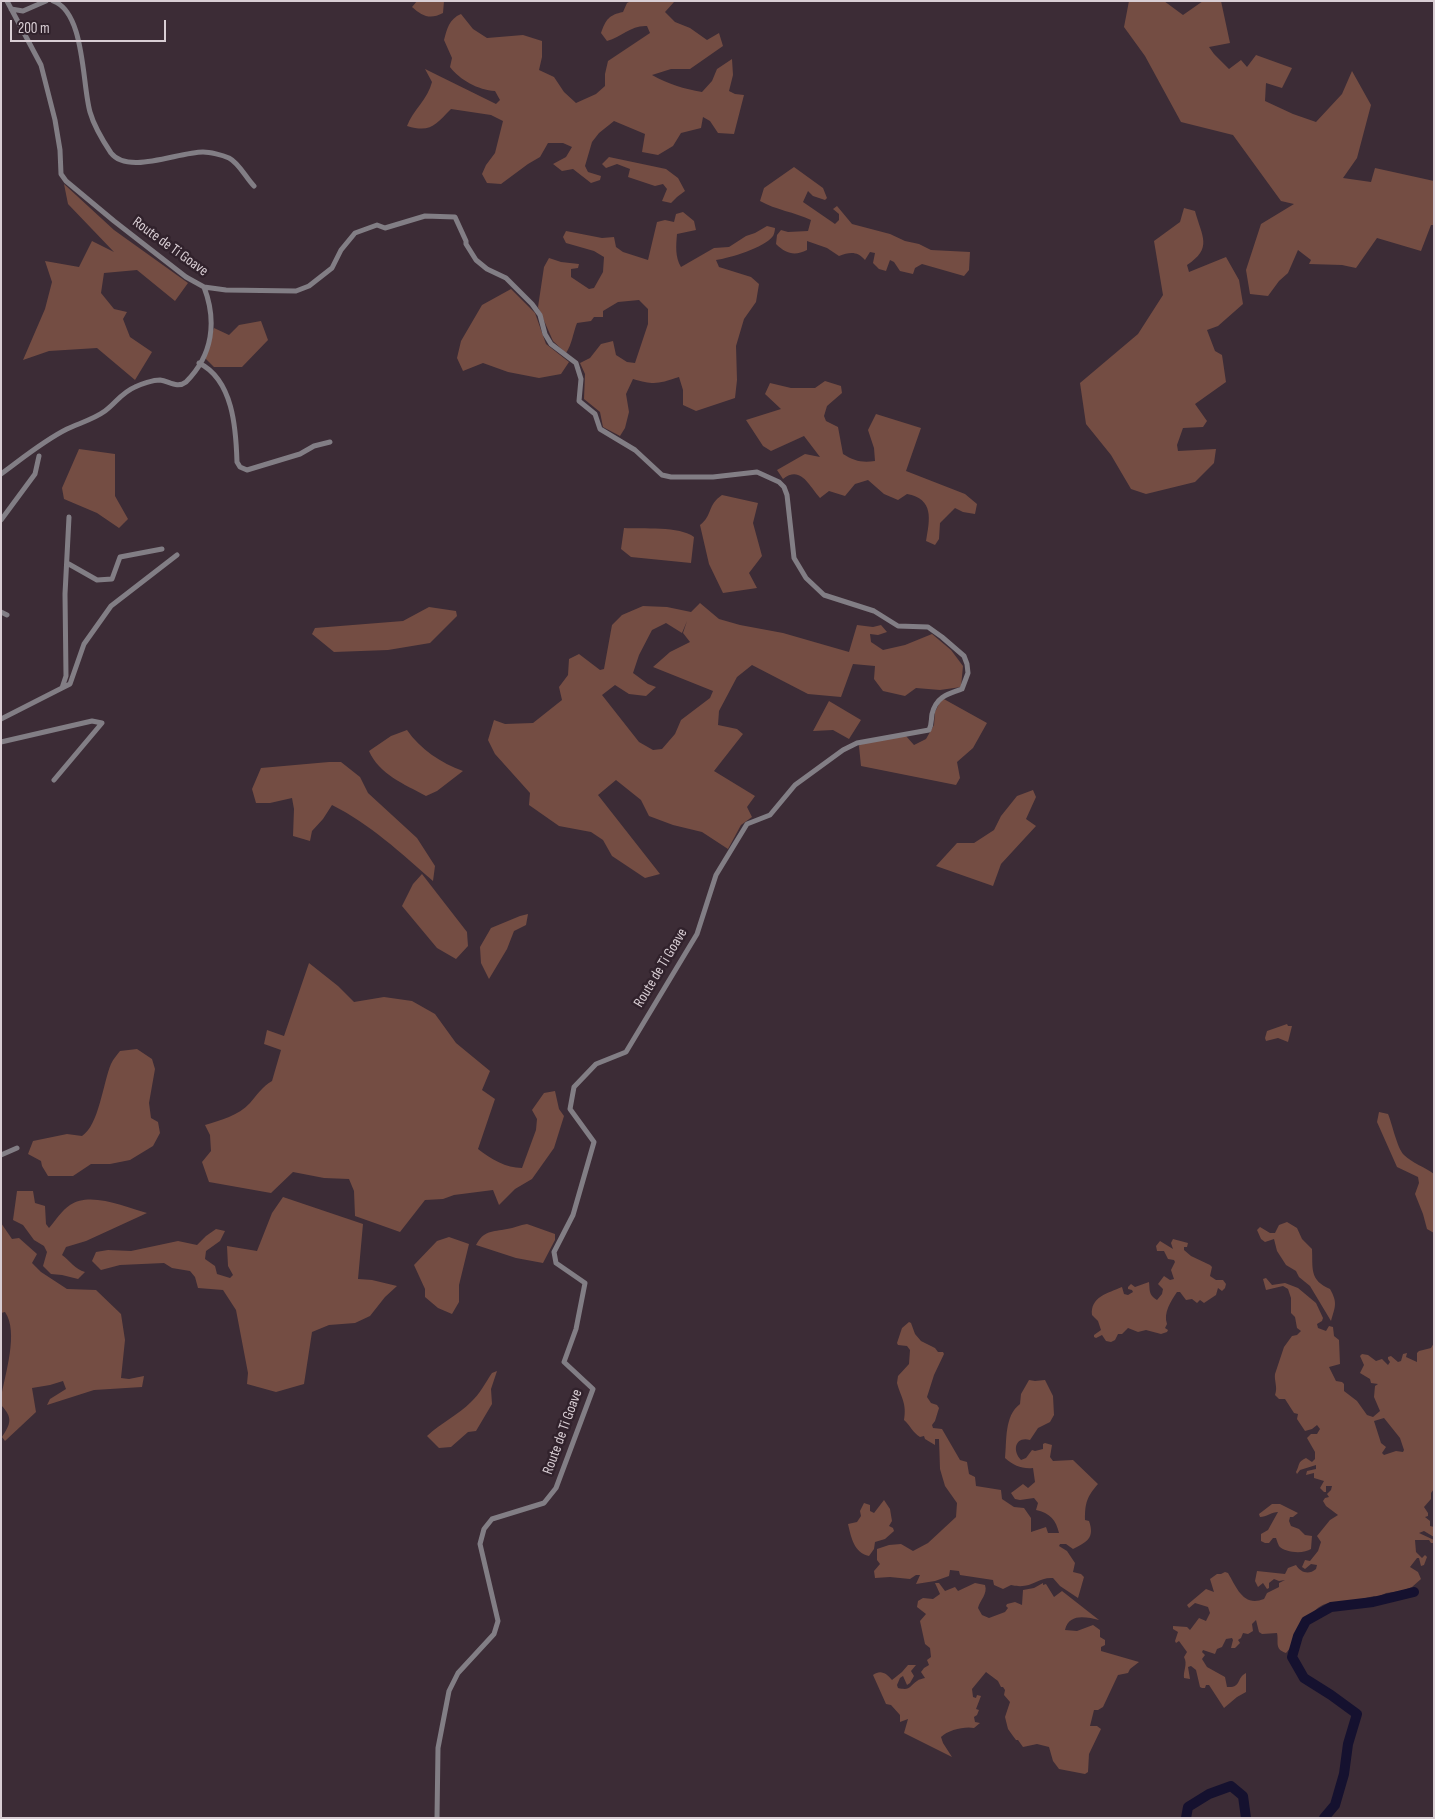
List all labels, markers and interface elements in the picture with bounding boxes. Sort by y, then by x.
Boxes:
scale bar [12,10,169,42]
text: 200 m [18,19,50,38]
street label: Route de Ti Goave [129,214,211,280]
street label: Route de Ti Goave [630,925,692,1011]
street label: Route de Ti Goave [539,1387,587,1477]

